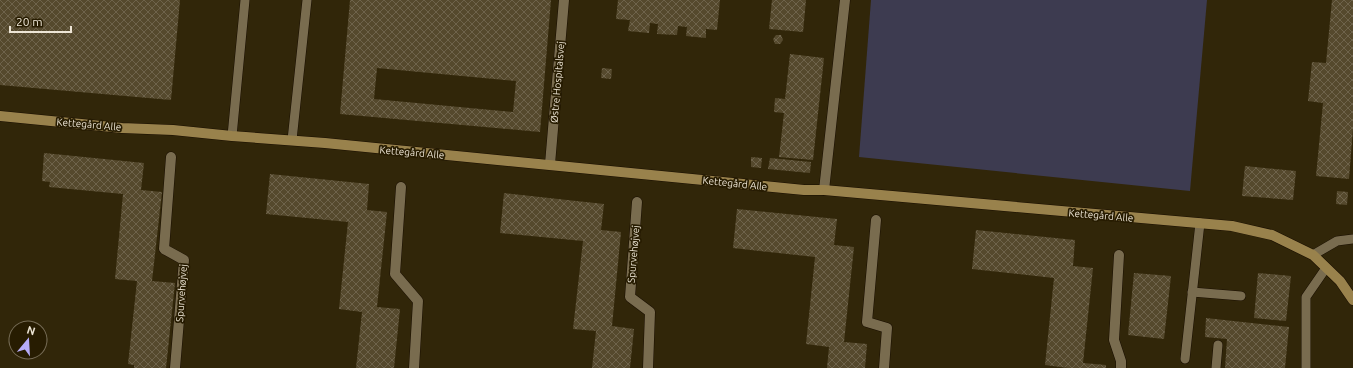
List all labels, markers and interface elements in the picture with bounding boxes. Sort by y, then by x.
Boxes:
scale bar [10,8,71,34]
text: 20 m [16,15,43,28]
street label: Østre Hospitalsvej [548,41,567,123]
street label: Kettegård Alle [56,116,122,133]
street label: Kettegård Alle [379,144,445,161]
street label: Kettegård Alle [702,175,768,192]
street label: Kettegård Alle [1068,207,1134,224]
street label: Spurvehøjvej [625,225,642,283]
street label: Spurvehøjvej [174,264,189,322]
north arrow [8,320,48,360]
text: N [25,324,37,337]

